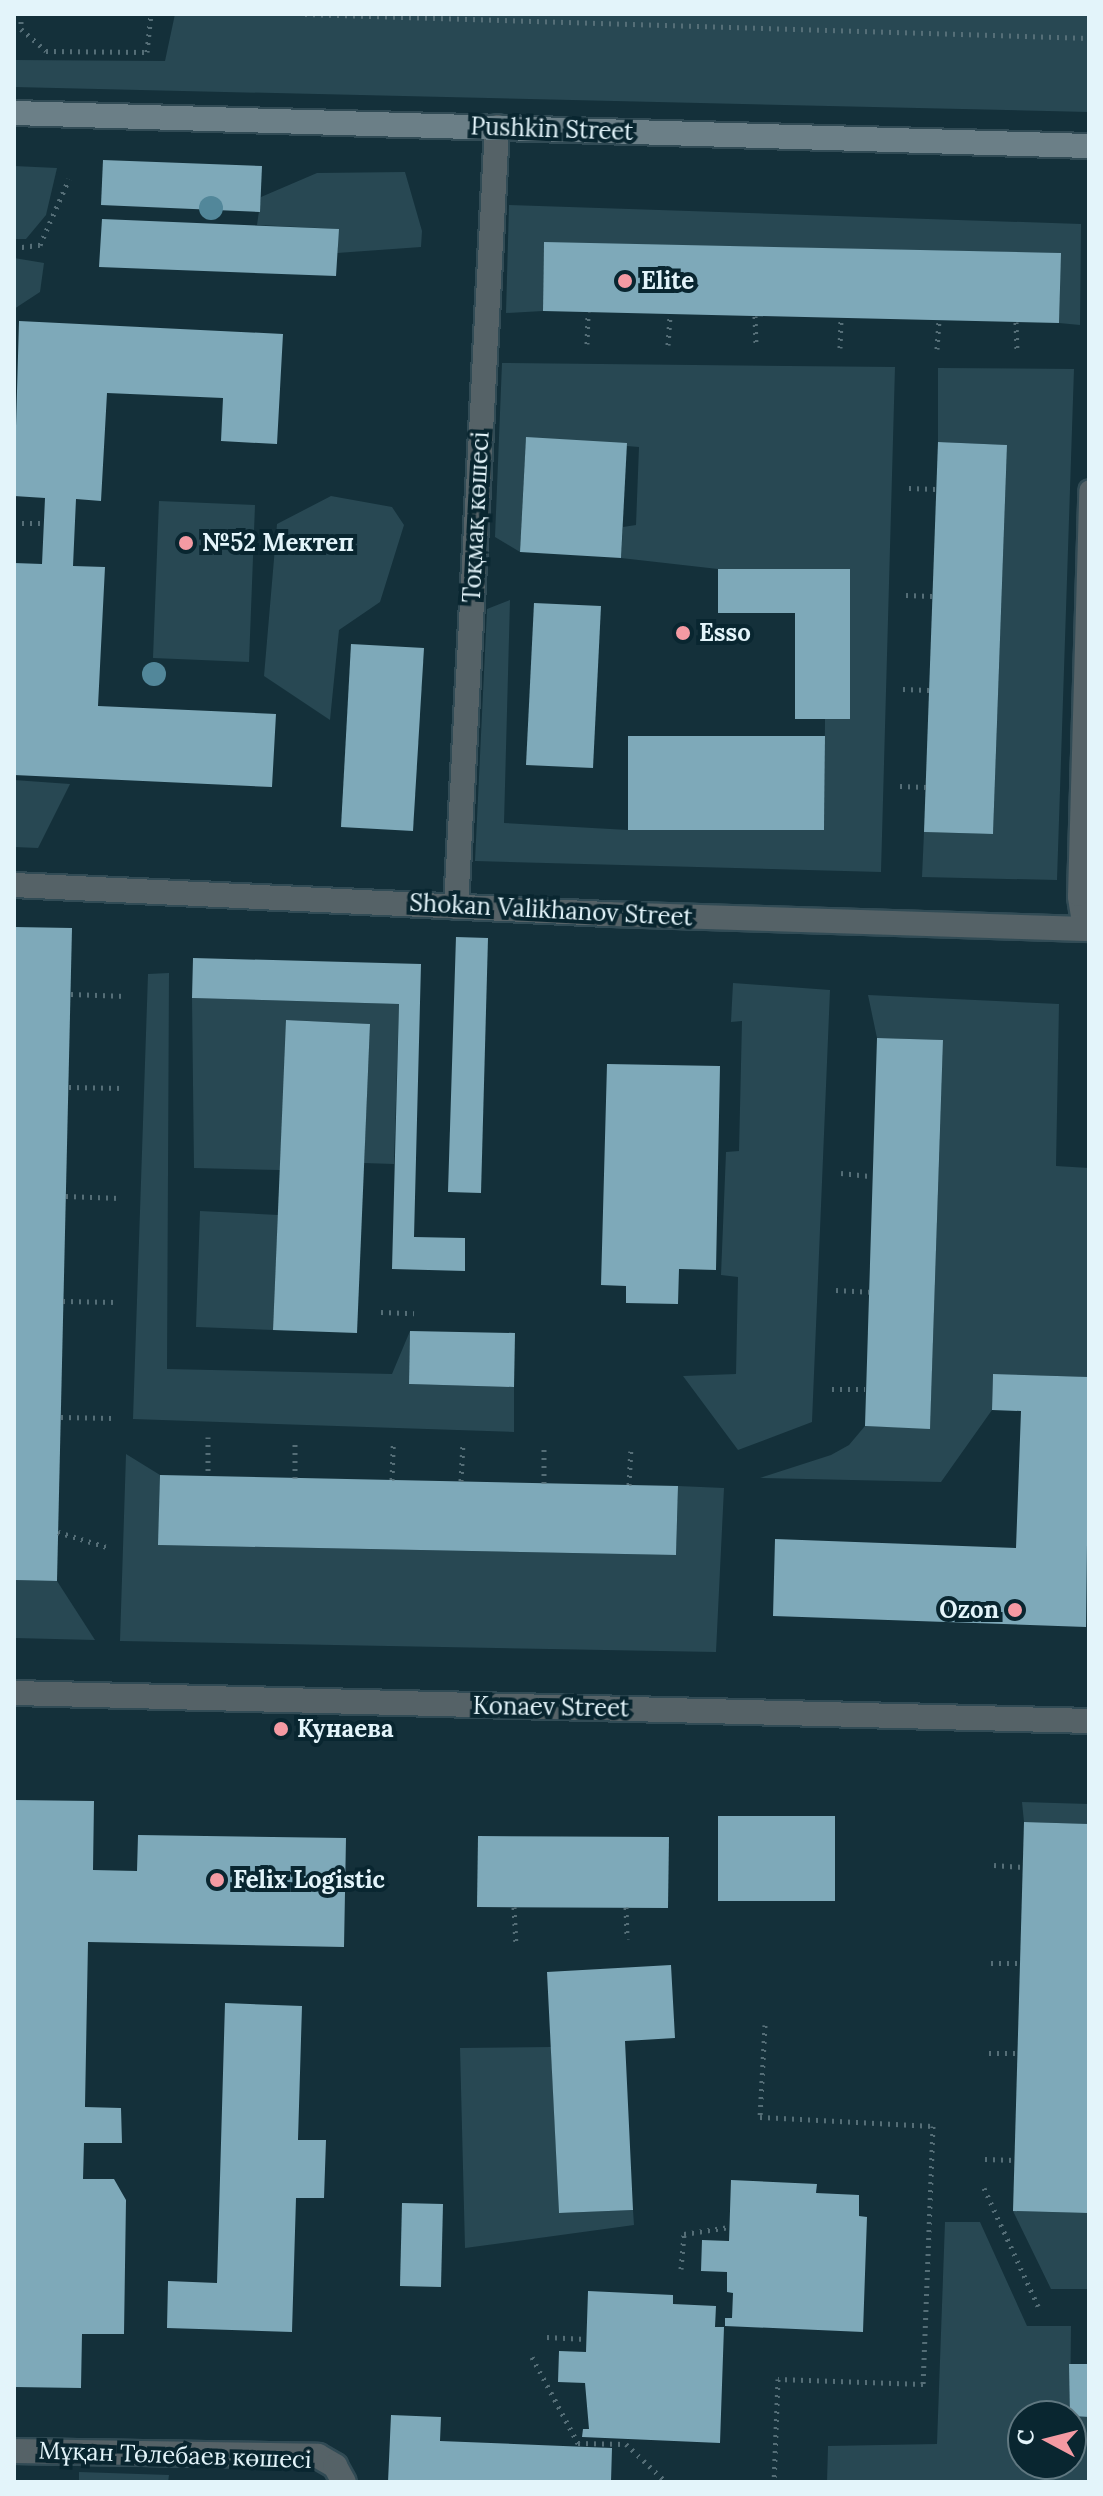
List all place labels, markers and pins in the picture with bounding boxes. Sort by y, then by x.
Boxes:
place label: Elite [641,267,694,295]
marker: Elite [616,272,634,290]
place label: №52 Мектеп [202,529,354,557]
marker: №52 Мектеп [177,534,195,552]
place label: Esso [699,619,751,647]
marker: Esso [674,624,692,642]
place label: Ozon [939,1596,999,1624]
marker: Ozon [1006,1601,1024,1619]
place label: Кунаева [297,1715,394,1743]
marker: Кунаева [272,1720,290,1738]
place label: Felix Logistic [233,1866,385,1894]
marker: Felix Logistic [208,1871,226,1889]

